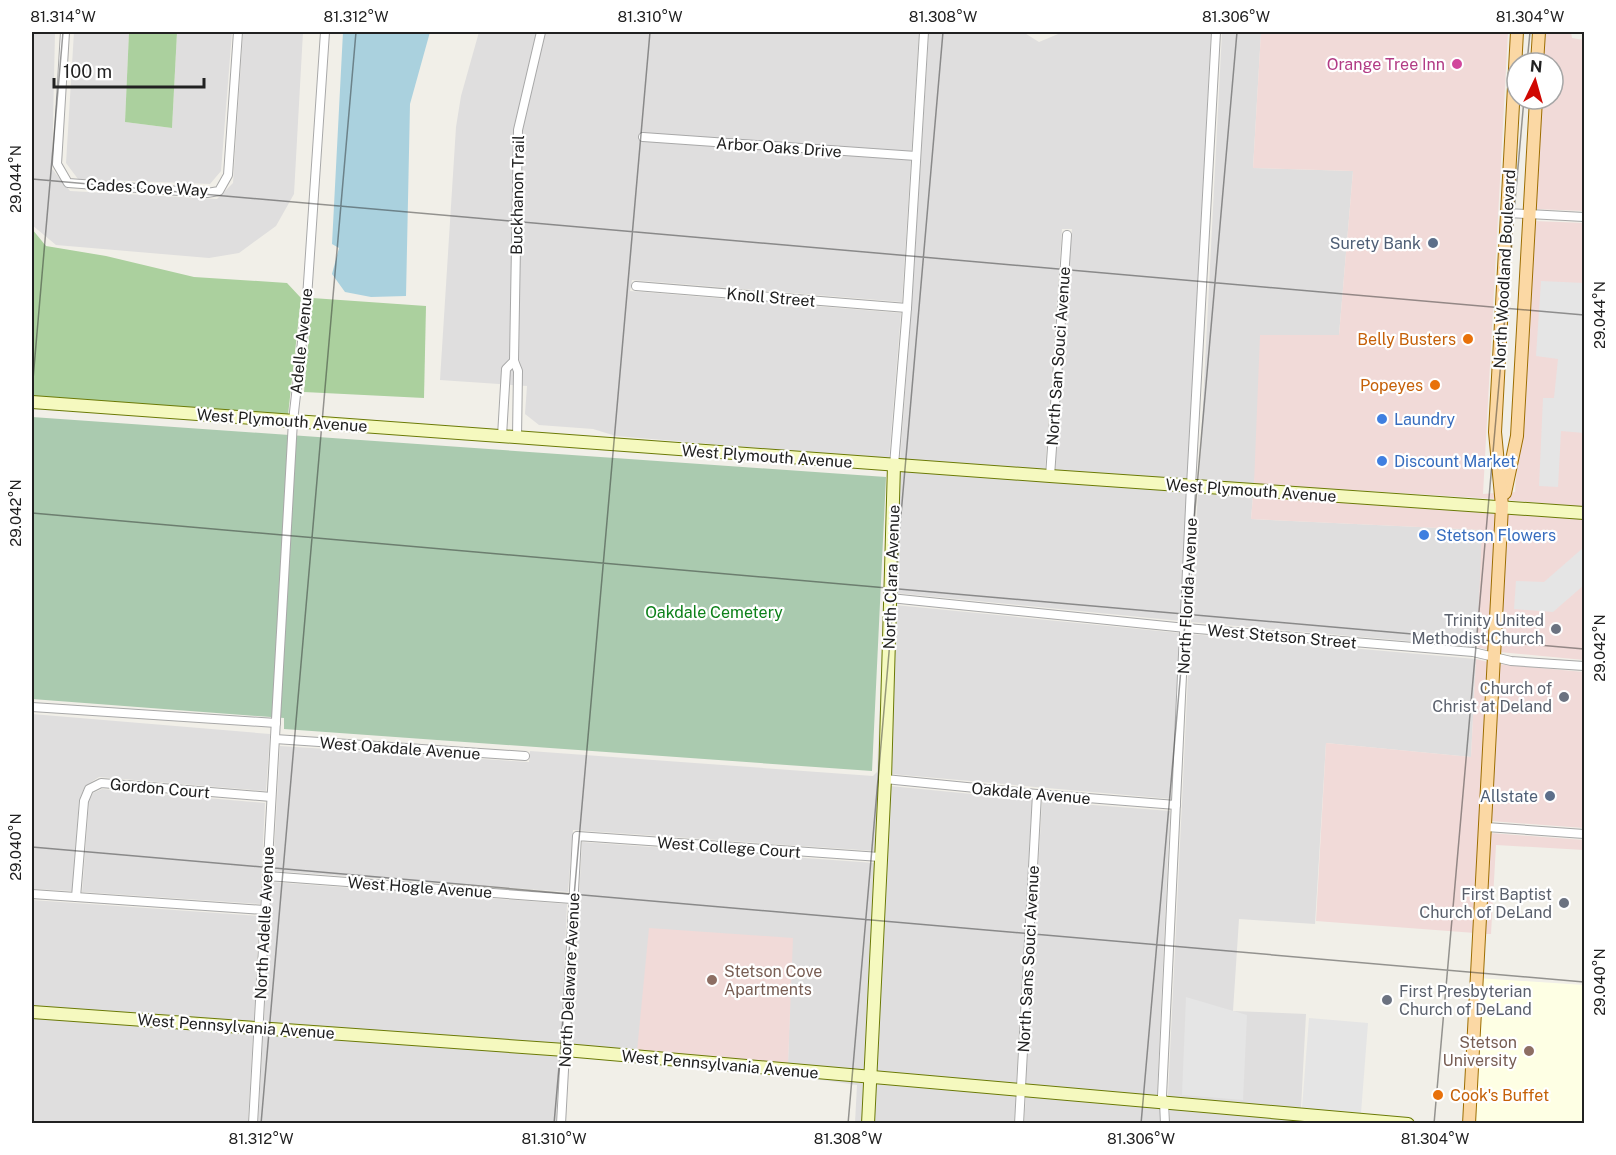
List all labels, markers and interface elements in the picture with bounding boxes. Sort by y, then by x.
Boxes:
text: 81.314°W [30,8,96,25]
text: 81.312°W [324,8,388,25]
text: 81.310°W [617,8,683,25]
text: 81.308°W [909,8,977,25]
text: 81.306°W [1202,8,1270,25]
text: 81.304°W [1496,8,1564,25]
scale bar [54,51,204,89]
north arrow [1505,51,1565,111]
place label: Orange Tree Inn [1327,55,1445,74]
marker: Orange Tree Inn [1450,57,1464,71]
text: N [1529,57,1543,77]
text: 100 m [63,61,112,82]
street label: Arbor Oaks Drive [716,134,842,161]
street label: Buckhanon Trail [507,135,528,255]
text: 29.044°N [7,145,24,213]
street label: North Woodland Boulevard [1490,169,1519,369]
street label: Cades Cove Way [85,175,209,200]
place label: Surety Bank [1330,234,1421,253]
marker: Surety Bank [1426,236,1440,250]
street label: North San Souci Avenue [1043,266,1074,446]
text: 29.044°N [1591,281,1608,349]
street label: Knoll Street [726,284,816,311]
street label: Adelle Avenue [286,287,317,395]
place label: Belly Busters [1357,330,1456,349]
marker: Belly Busters [1461,332,1475,346]
place label: Popeyes [1360,376,1423,395]
marker: Popeyes [1428,378,1442,392]
street label: West Plymouth Avenue [196,405,368,436]
place label: Laundry [1394,410,1456,429]
marker: Laundry [1375,412,1389,426]
street label: West Plymouth Avenue [681,441,853,472]
place label: Discount Market [1394,452,1516,471]
marker: Discount Market [1375,454,1389,468]
street label: West Plymouth Avenue [1165,475,1337,506]
text: 29.042°N [7,479,24,547]
street label: North Clara Avenue [879,504,904,650]
street label: North Florida Avenue [1174,517,1201,675]
place label: Stetson Flowers [1436,526,1556,545]
marker: Stetson Flowers [1417,528,1431,542]
park label: Oakdale Cemetery [645,603,783,622]
place label: Trinity United Methodist Church [1412,611,1544,648]
text: 29.042°N [1591,614,1608,682]
street label: West Stetson Street [1206,621,1357,652]
marker: Trinity United Methodist Church [1549,622,1563,636]
place label: Church of Christ at Deland [1432,679,1552,716]
marker: Church of Christ at Deland [1557,690,1571,704]
street label: West Oakdale Avenue [319,733,481,764]
street label: Gordon Court [109,775,211,802]
street label: Oakdale Avenue [971,779,1091,808]
place label: Allstate [1480,787,1538,806]
marker: Allstate [1543,789,1557,803]
text: 29.040°N [7,813,24,881]
street label: West College Court [657,833,801,862]
street label: North Adelle Avenue [251,846,278,1000]
street label: North Sans Souci Avenue [1014,865,1043,1053]
street label: West Hogle Avenue [347,873,493,902]
place label: First Baptist Church of DeLand [1419,885,1552,922]
street label: North Delaware Avenue [555,892,584,1068]
marker: First Baptist Church of DeLand [1557,896,1571,910]
text: 29.040°N [1591,948,1608,1016]
place label: Stetson Cove Apartments [724,962,822,999]
marker: Stetson Cove Apartments [705,973,719,987]
place label: First Presbyterian Church of DeLand [1399,982,1532,1019]
marker: First Presbyterian Church of DeLand [1380,993,1394,1007]
street label: West Pennsylvania Avenue [137,1010,335,1043]
place label: Stetson University [1443,1033,1517,1070]
marker: Stetson University [1522,1044,1536,1058]
street label: West Pennsylvania Avenue [621,1046,819,1083]
place label: Cook's Buffet [1450,1086,1549,1105]
marker: Cook's Buffet [1431,1088,1445,1102]
text: 81.312°W [229,1130,293,1147]
text: 81.310°W [521,1130,587,1147]
text: 81.308°W [814,1130,882,1147]
text: 81.306°W [1107,1130,1175,1147]
text: 81.304°W [1401,1130,1469,1147]

